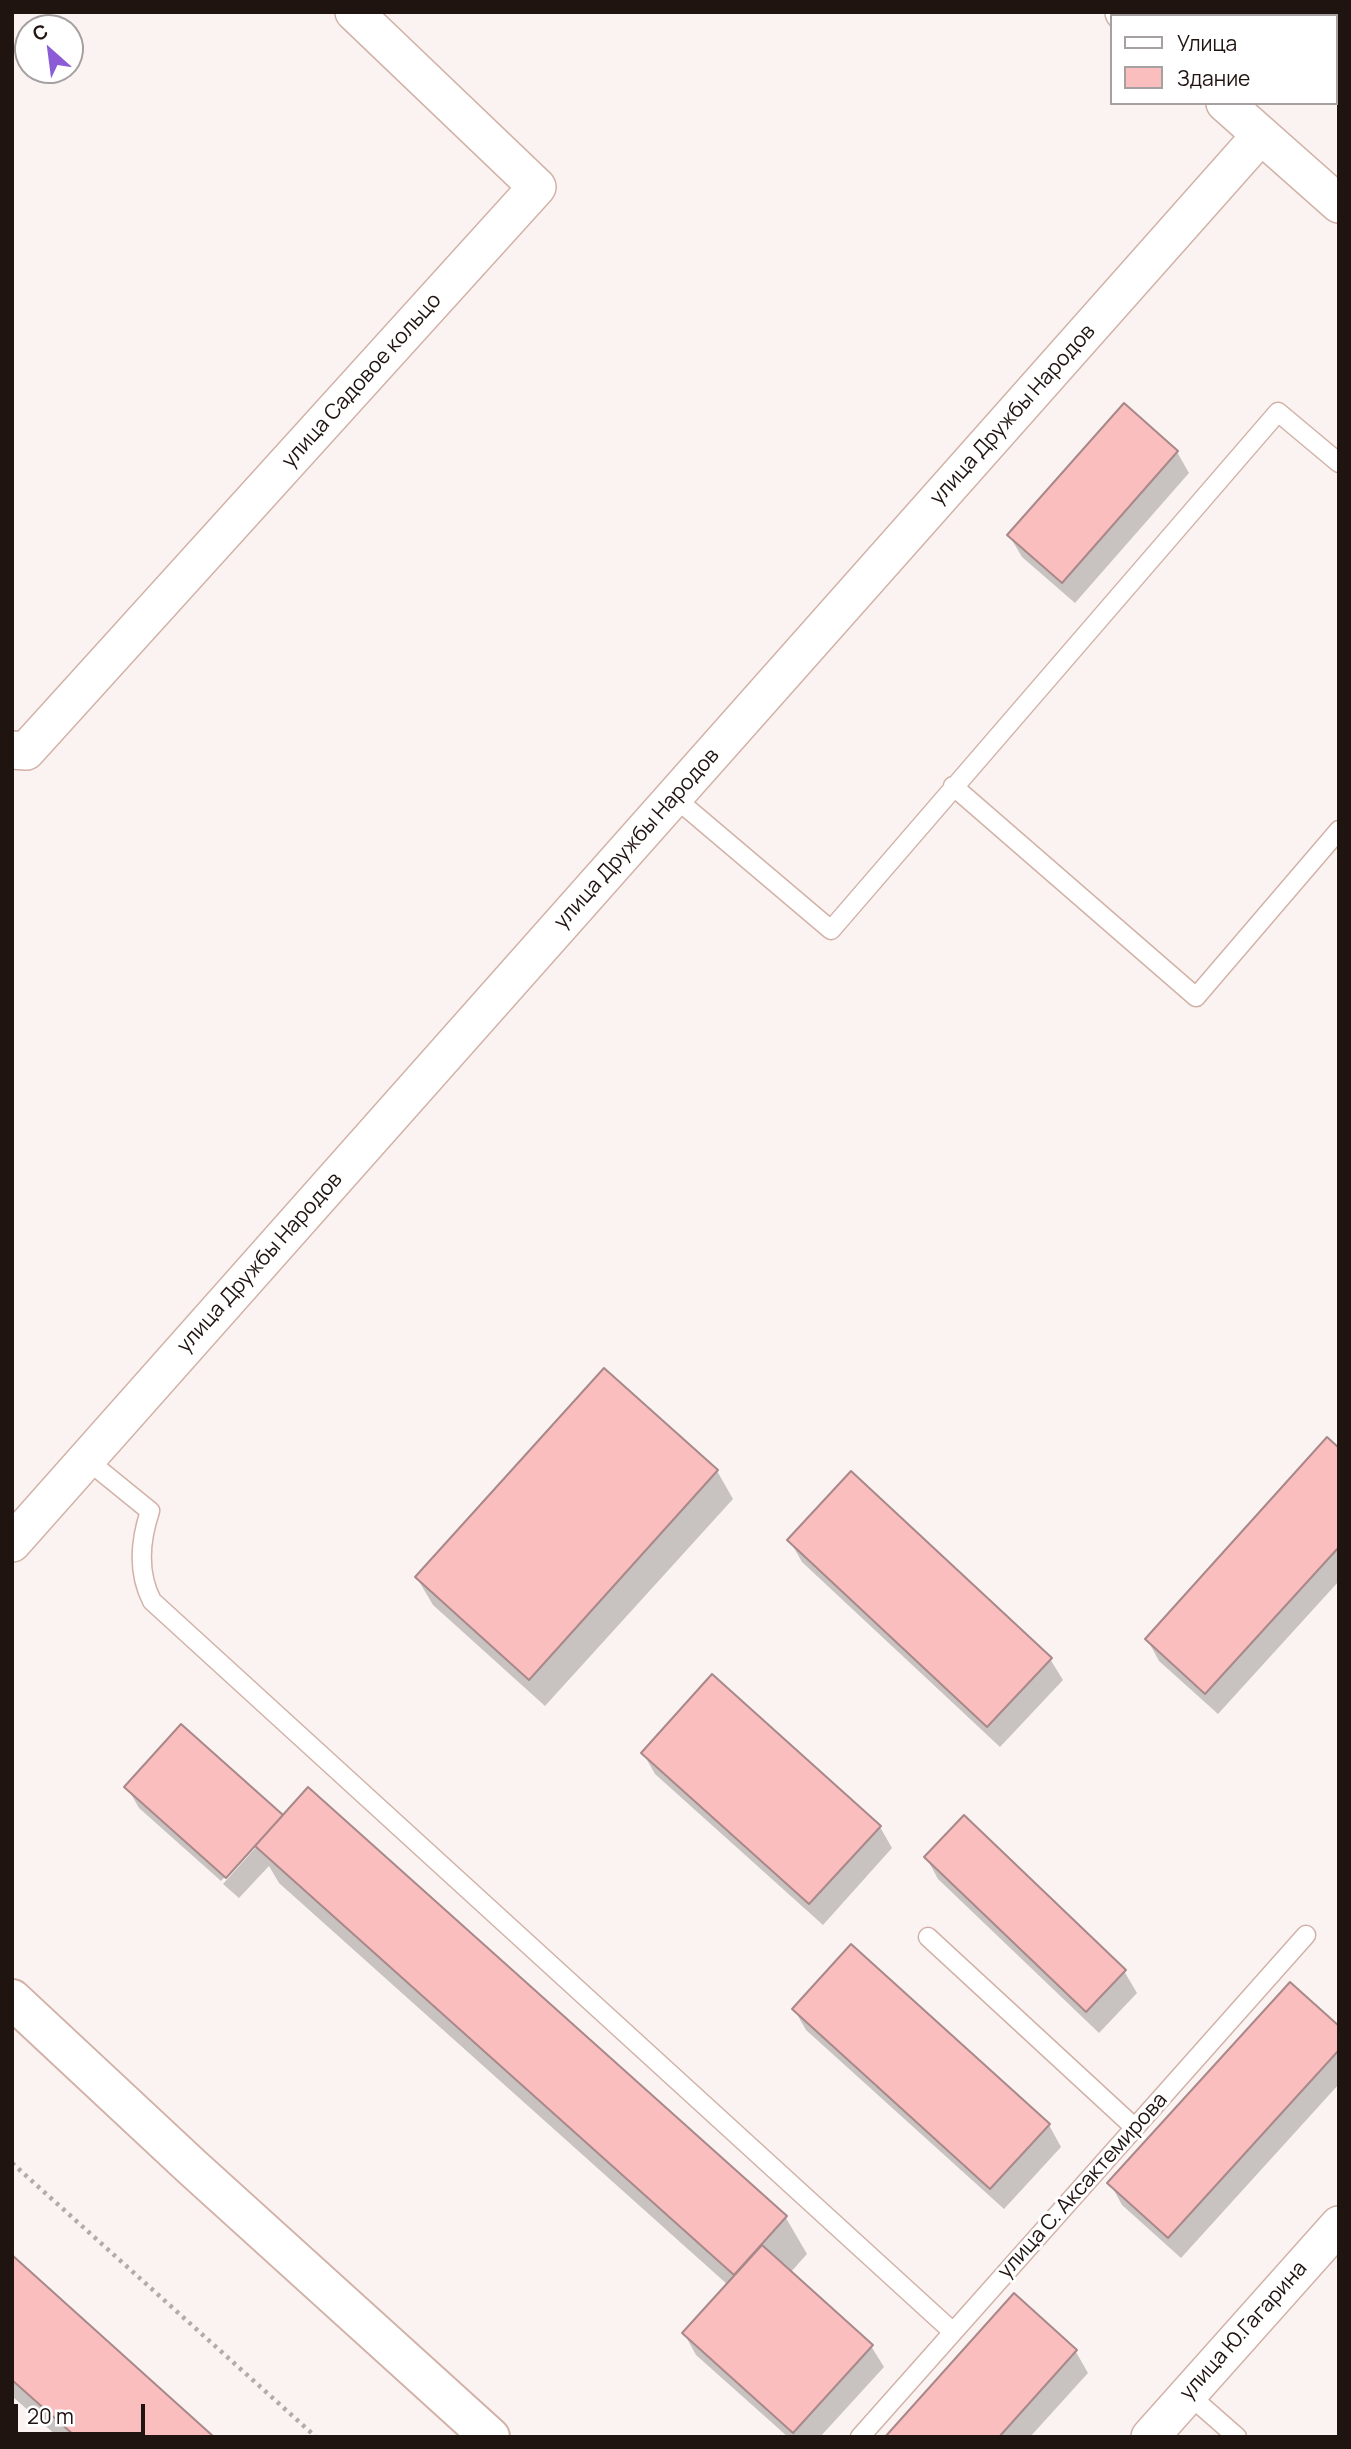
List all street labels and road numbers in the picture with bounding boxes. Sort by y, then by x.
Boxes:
street label: улица Садовое кольцо [277,288,447,474]
street label: улица Дружбы Народов [925,319,1101,511]
street label: улица Дружбы Народов [549,743,725,935]
street label: улица Дружбы Народов [172,1167,348,1359]
street label: улица С. Аксактемирова [993,2088,1173,2284]
street label: улица Ю.Гагарина [1175,2256,1313,2406]

